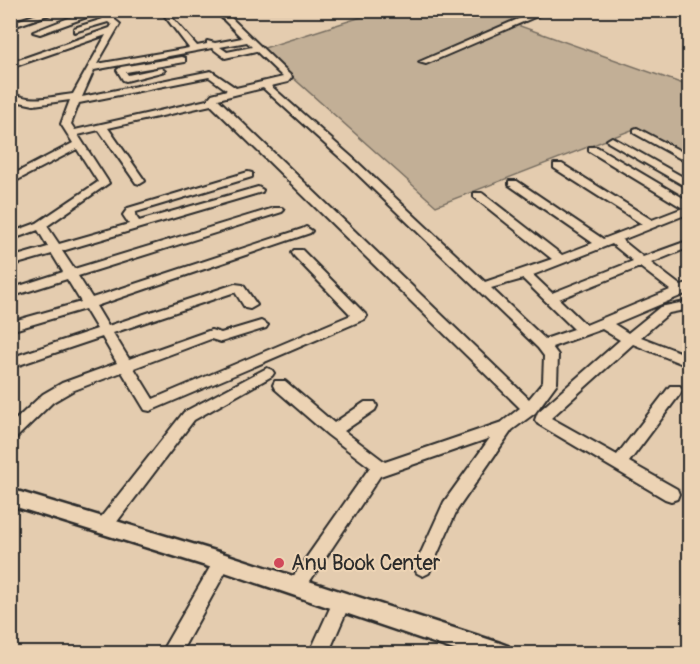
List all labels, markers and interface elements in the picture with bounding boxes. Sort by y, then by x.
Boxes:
place label: Anu Book Center [291,550,441,577]
marker: Anu Book Center [272,556,286,570]

